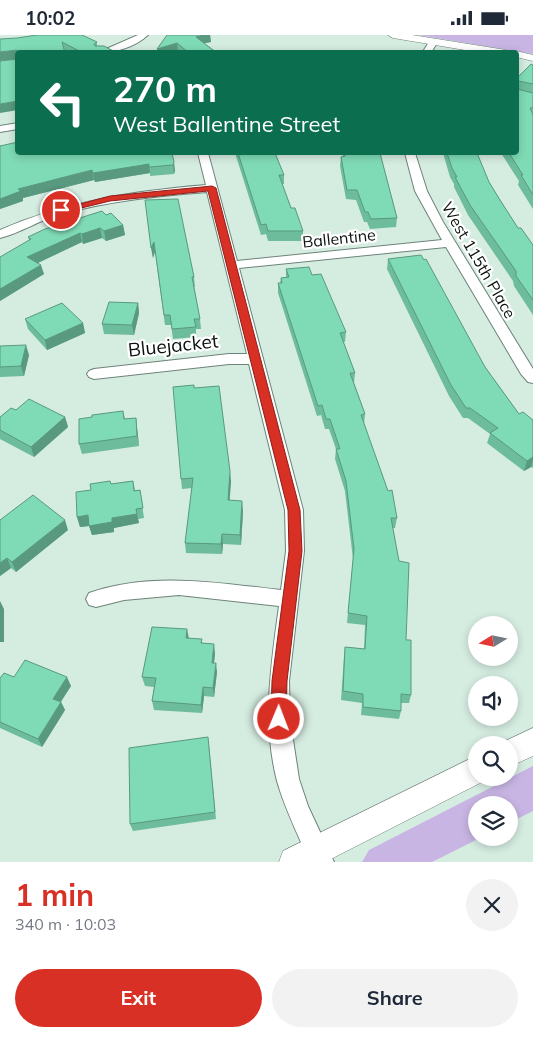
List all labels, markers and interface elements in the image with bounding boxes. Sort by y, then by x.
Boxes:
text: 10:02 [25,6,75,30]
text: 270 m [113,67,217,111]
icon: left [30,70,95,135]
text: West Ballentine Street [113,110,340,138]
pin [40,189,82,231]
icon: arrive [47,196,75,224]
street label: West 115th Place [437,198,521,322]
street label: Ballentine [301,224,377,252]
street label: Bluejacket [127,328,220,362]
north arrow [468,616,518,666]
map controls [468,616,518,846]
button: sound [468,676,518,726]
position arrow [252,692,304,744]
button: search [468,736,518,786]
button: layers [468,796,518,846]
text: 1 min [15,876,94,914]
button: close [466,879,518,931]
text: 340 m · 10:03 [15,914,116,934]
button: Exit [15,969,262,1027]
button: Share [272,969,518,1027]

